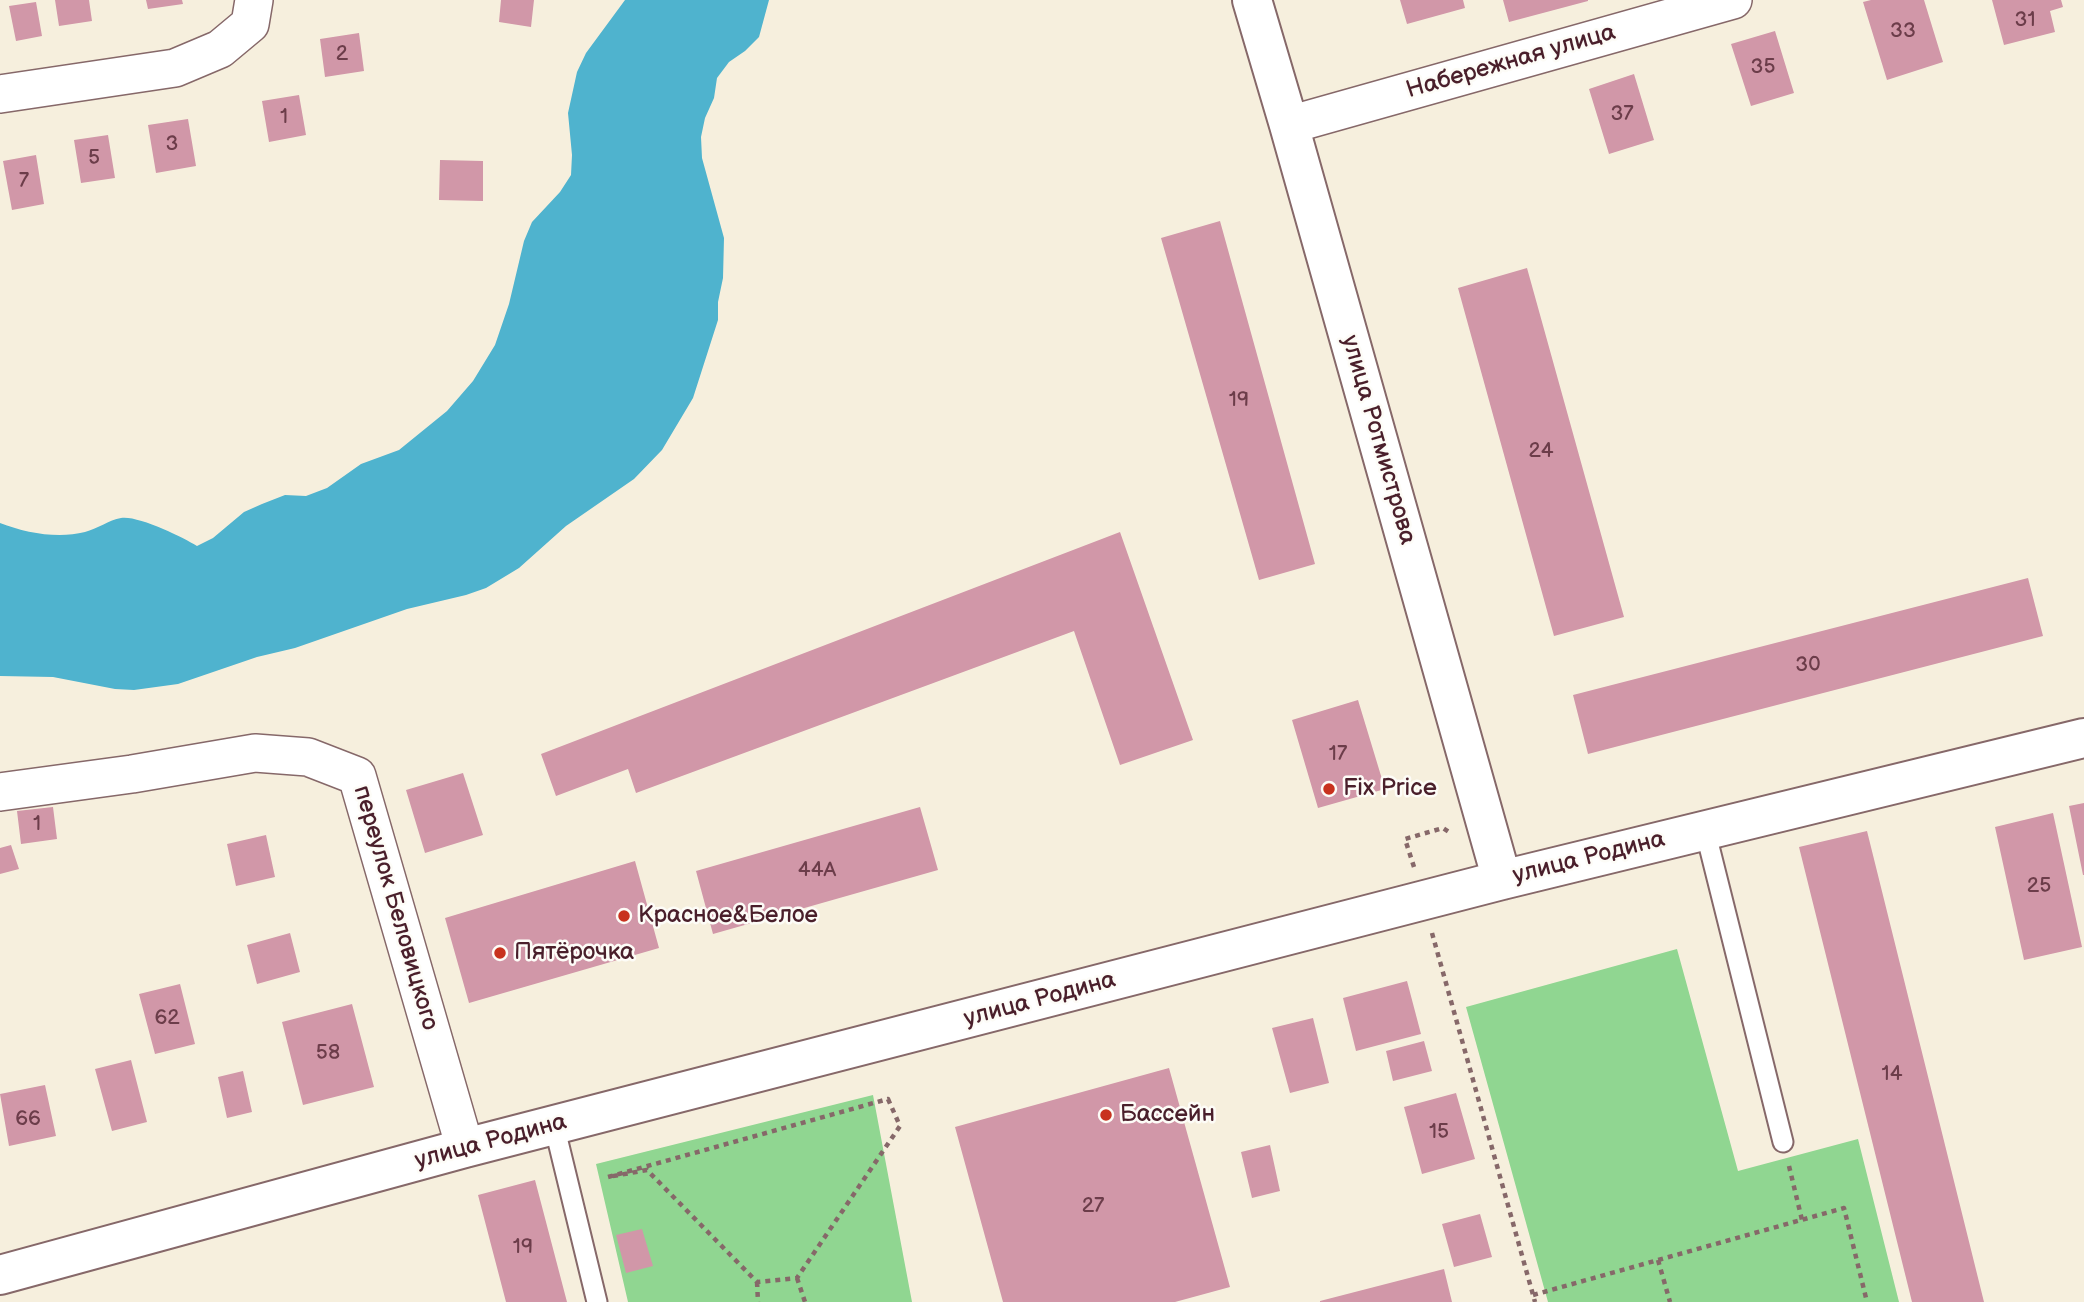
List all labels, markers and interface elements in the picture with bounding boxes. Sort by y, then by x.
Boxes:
house number: 31 [2014,8,2036,34]
street label: Набережная улица [1403,18,1619,106]
house number: 33 [1890,19,1916,45]
house number: 2 [336,42,348,68]
house number: 35 [1751,55,1775,81]
house number: 37 [1610,102,1634,128]
house number: 1 [280,105,288,131]
house number: 3 [166,132,178,158]
house number: 5 [88,146,100,172]
house number: 7 [19,169,29,195]
street label: улица Ротмистрова [1334,332,1422,548]
house number: 19 [1229,388,1249,414]
house number: 24 [1529,439,1553,465]
house number: 30 [1795,653,1821,679]
house number: 17 [1329,742,1347,768]
place label: Fix Price [1343,775,1437,803]
marker: Fix Price [1321,781,1337,797]
street label: переулок Беловицкого [346,782,444,1034]
house number: 1 [33,812,41,838]
street label: улица Родина [1510,825,1668,891]
house number: 44А [798,858,836,884]
house number: 25 [2027,874,2051,900]
place label: Красное&Белое [638,902,818,930]
marker: Красное&Белое [616,908,632,924]
place label: Пятёрочка [514,939,634,967]
marker: Пятёрочка [492,945,508,961]
street label: улица Родина [961,966,1119,1034]
house number: 62 [154,1006,180,1032]
house number: 58 [316,1041,340,1067]
house number: 14 [1882,1062,1902,1088]
place label: Бассейн [1120,1101,1215,1129]
house number: 66 [15,1107,41,1133]
marker: Бассейн [1098,1107,1114,1123]
street label: улица Родина [412,1108,570,1176]
house number: 15 [1429,1120,1449,1146]
house number: 27 [1082,1194,1104,1220]
house number: 19 [513,1235,533,1261]

